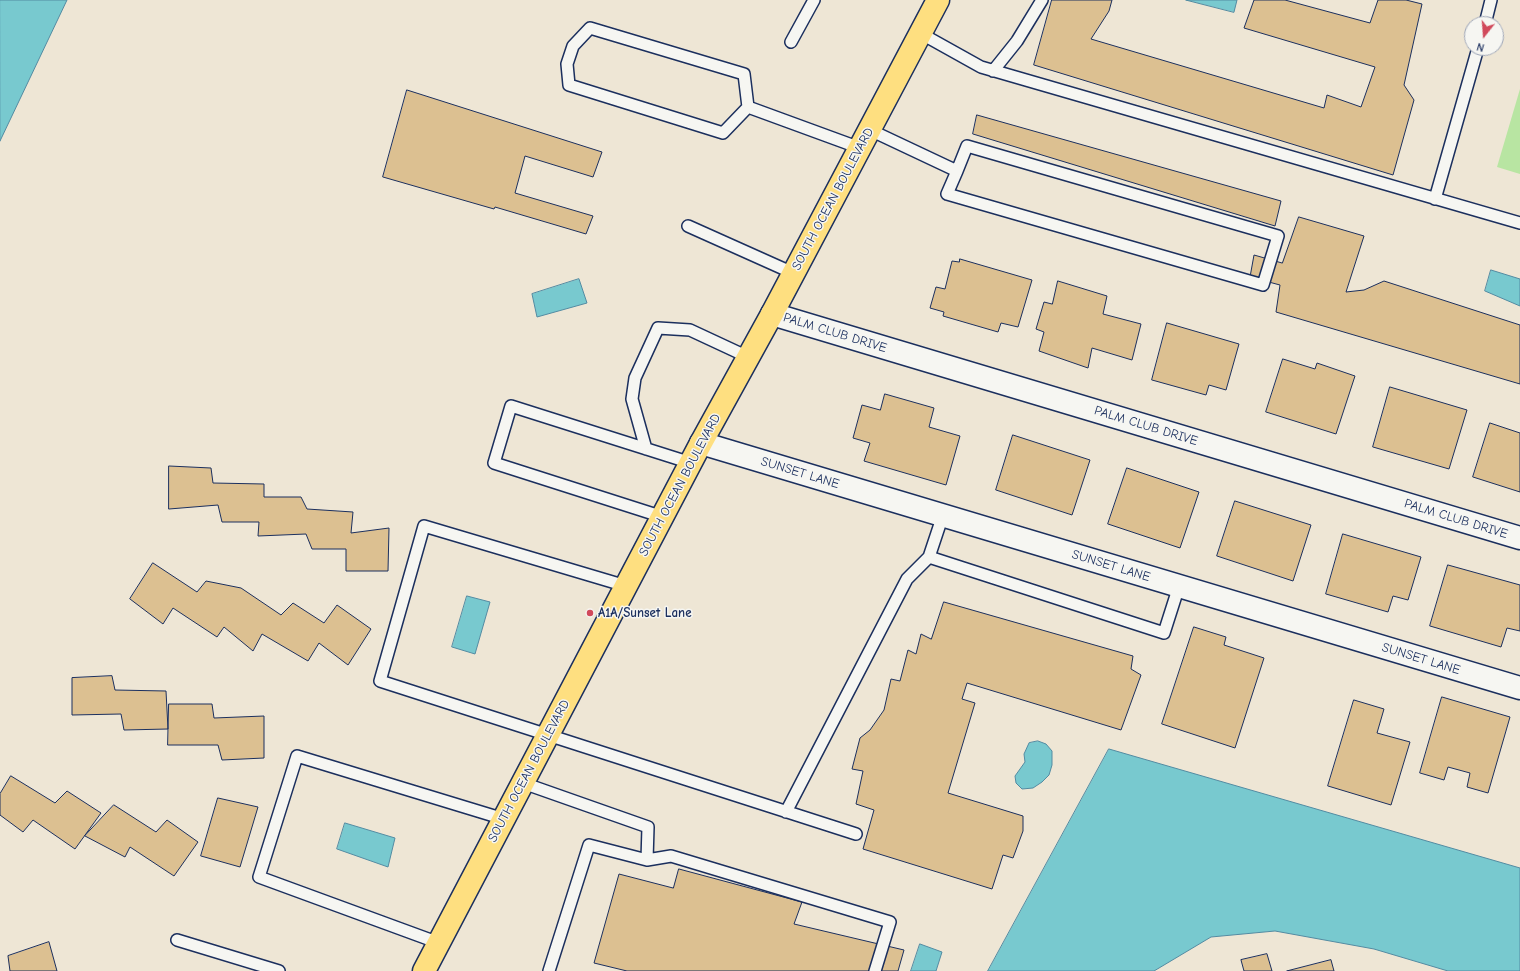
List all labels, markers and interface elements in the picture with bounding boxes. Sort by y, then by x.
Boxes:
north arrow [1464,16,1504,56]
text: N [1475,40,1486,54]
street label: SOUTH OCEAN BOULEVARD [789,125,877,273]
street label: PALM CLUB DRIVE [781,310,889,356]
street label: PALM CLUB DRIVE [1092,403,1200,449]
street label: SOUTH OCEAN BOULEVARD [636,411,724,559]
street label: SUNSET LANE [759,454,841,492]
street label: PALM CLUB DRIVE [1402,496,1510,542]
street label: SUNSET LANE [1070,547,1152,585]
place label: A1A/Sunset Lane [598,605,692,621]
marker: A1A/Sunset Lane [585,608,595,618]
street label: SUNSET LANE [1380,640,1462,678]
street label: SOUTH OCEAN BOULEVARD [485,697,573,845]

